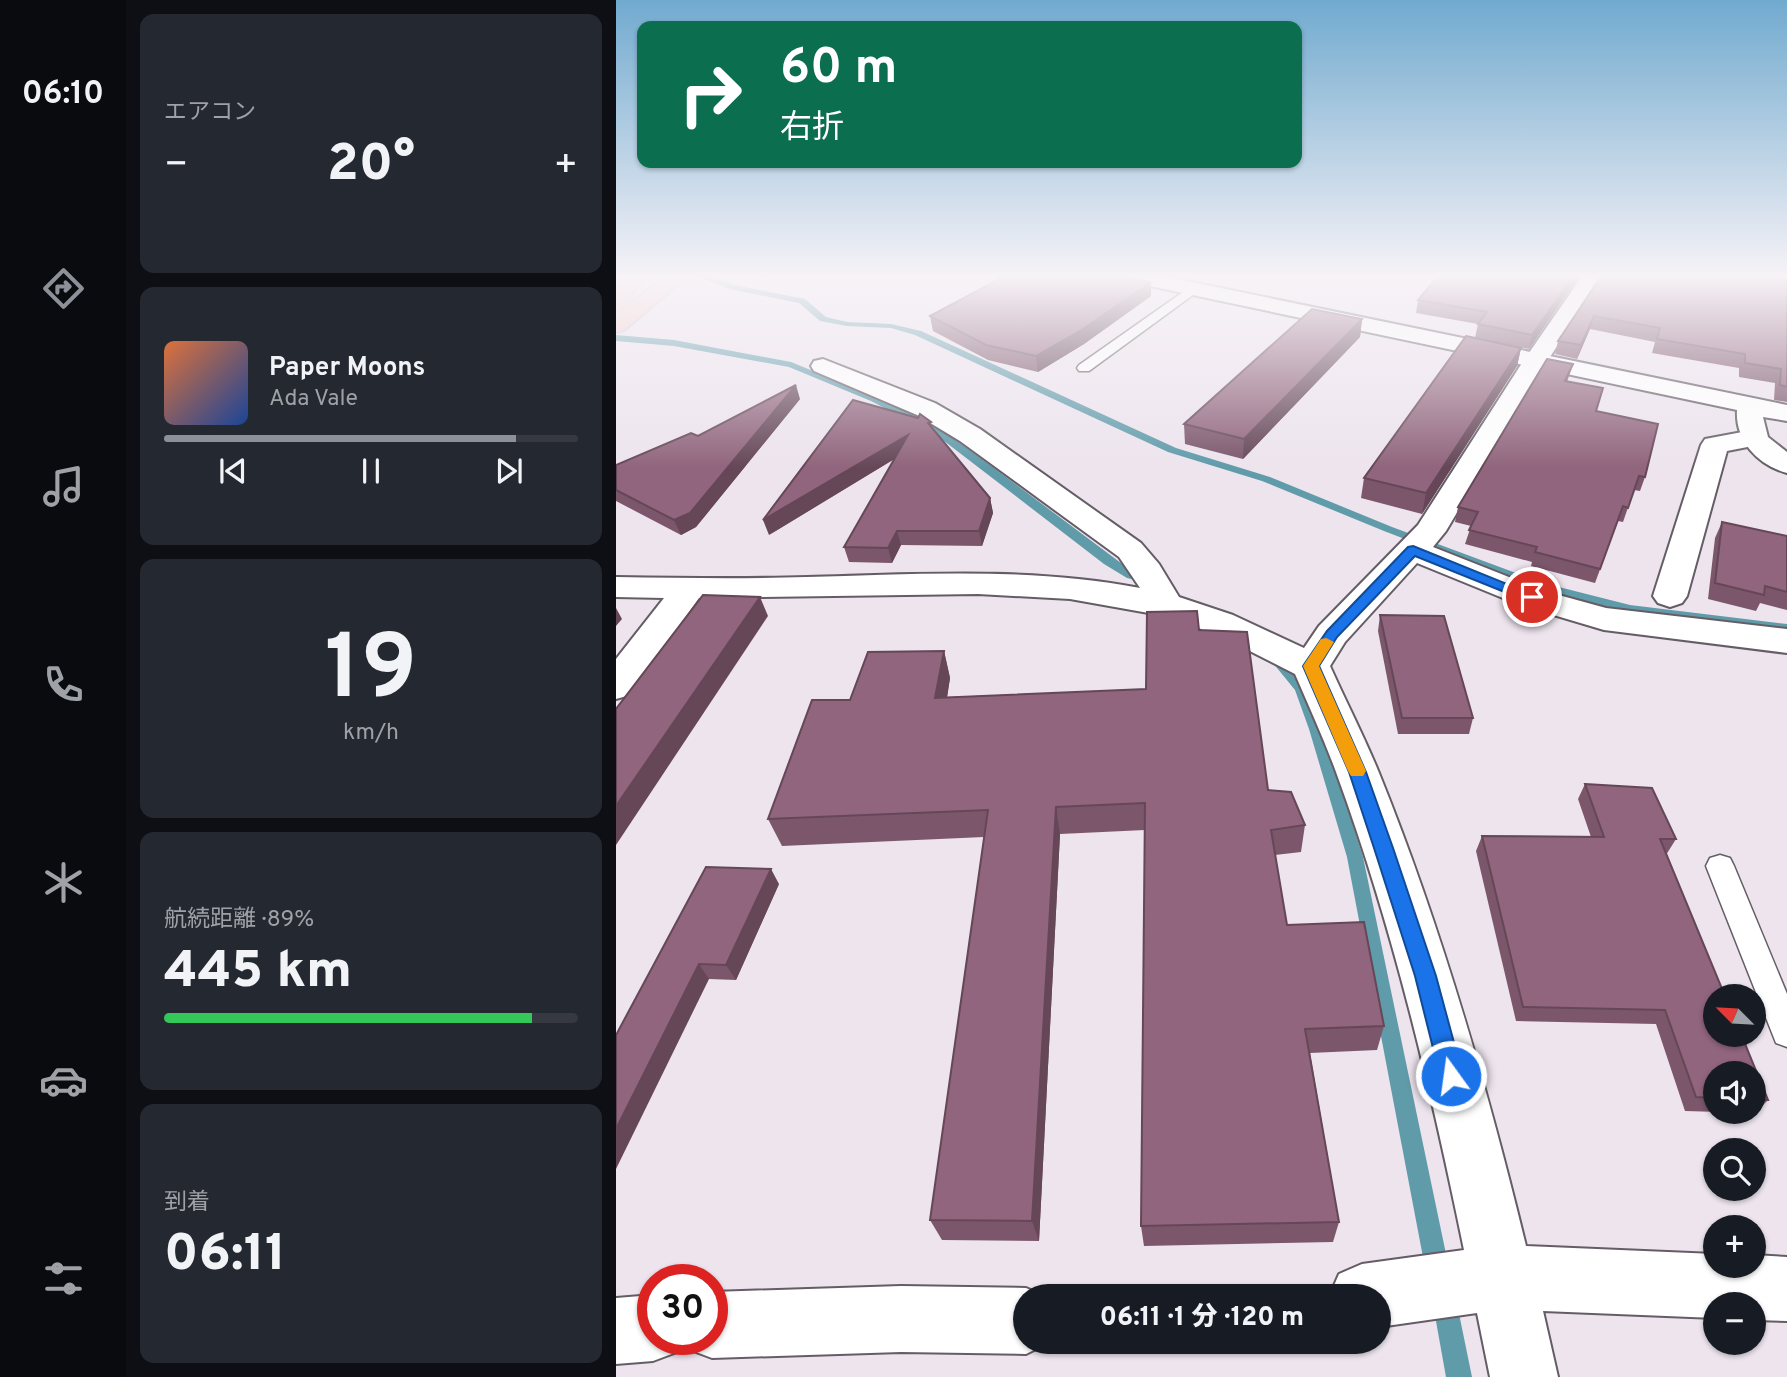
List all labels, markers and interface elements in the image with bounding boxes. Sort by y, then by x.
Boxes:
text: 60 m [780,39,898,101]
icon: right [665,49,756,140]
text: 06:10 [22,75,104,115]
text: エアコン [164,99,256,128]
text: 右折 [780,109,844,149]
text: 20° [327,133,415,199]
text: − [164,142,189,191]
text: + [553,142,578,191]
icon: directions [39,264,88,313]
text: Paper Moons [269,352,425,385]
text: Ada Vale [269,385,358,414]
icon: previous [214,452,252,490]
icon: pause [352,452,390,490]
icon: next [490,452,528,490]
icon: music [39,462,88,511]
pin [1502,567,1562,627]
icon: arrive [1513,578,1551,616]
text: 19 [325,616,417,731]
icon: phone [39,660,88,709]
text: km/h [343,719,399,748]
icon: climate [39,858,88,907]
text: 航続距離 · 89% [164,906,314,935]
text: 445 km [164,940,352,1006]
north arrow [1703,984,1766,1046]
map controls [1703,984,1766,1355]
position arrow [1414,1039,1488,1113]
icon: car [39,1056,88,1105]
button: sound [1703,1061,1766,1124]
button: search [1703,1138,1766,1201]
text: 到着 [164,1189,210,1218]
button: + [1703,1215,1766,1278]
text: 06:11 [164,1223,286,1289]
icon: filters [39,1254,88,1303]
speed limit sign: 30 [637,1264,728,1355]
button: − [1703,1292,1766,1355]
text: 06:11 · 1 分 · 120 m [1100,1302,1304,1335]

